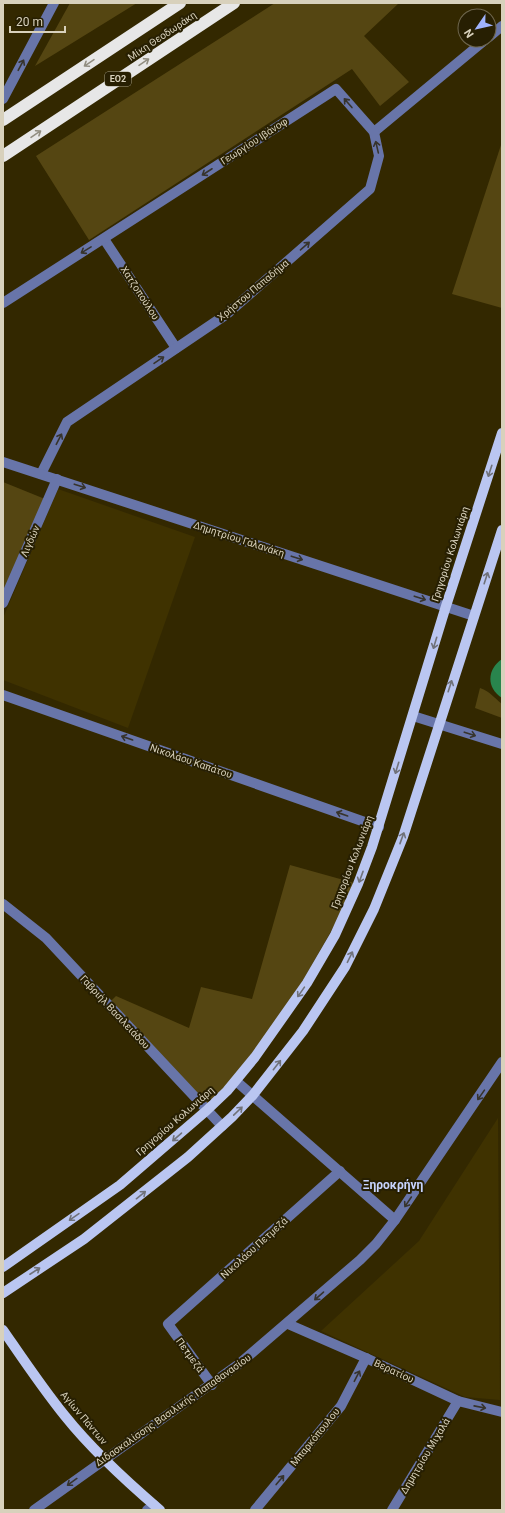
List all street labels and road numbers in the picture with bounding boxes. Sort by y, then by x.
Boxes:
street label: Μίκη Θεοδωράκη [126,9,198,63]
road number: ΕΟ2 [105,72,131,86]
street label: Γεωργίου Ιβάνοφ [219,115,290,168]
street label: Χρήστου Παπαδήμα [215,257,291,323]
street label: Χατζοπούλου [118,264,161,322]
street label: Γρηγορίου Κολωνιάρη [429,505,471,603]
street label: Δημητρίου Γαλανάκη [192,519,286,559]
street label: Λιγδών [18,523,42,558]
street label: Νικολάου Καπάτου [148,742,234,780]
street label: Γρηγορίου Κολωνιάρη [329,814,375,910]
street label: Γαβριήλ Βασιλειάδου [78,973,152,1051]
street label: Γρηγορίου Κολωνιάρη [134,1084,216,1158]
street label: Νικολάου Πετμεζά [218,1215,291,1282]
street label: Πετμεζά [173,1336,206,1375]
street label: Διδασκαλίσσης Βασιλικής Παπαθανασίου [93,1352,253,1469]
street label: Βερατίου [372,1357,416,1385]
street label: Αγίων Πάντων [59,1389,110,1447]
street label: Μπαρκόπουλου [288,1406,342,1468]
street label: Δημητρίου Μιχαλά [398,1416,452,1496]

